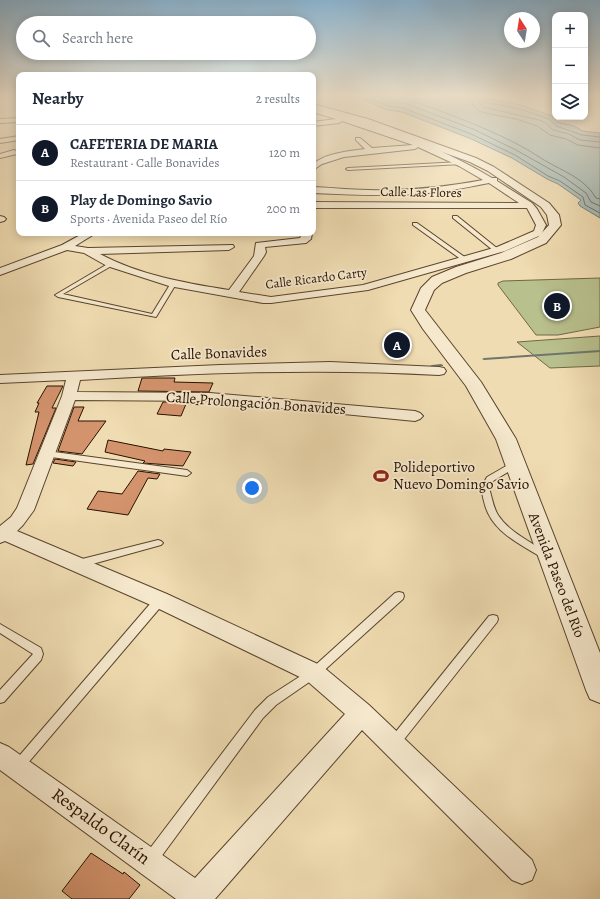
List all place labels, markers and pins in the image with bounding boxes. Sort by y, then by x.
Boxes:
pin: B [544,291,570,321]
pin: A [384,330,410,360]
place label: Polideportivo Nuevo Domingo Savio [393,457,529,494]
sports icon: Polideportivo Nuevo Domingo Savio [372,467,390,485]

